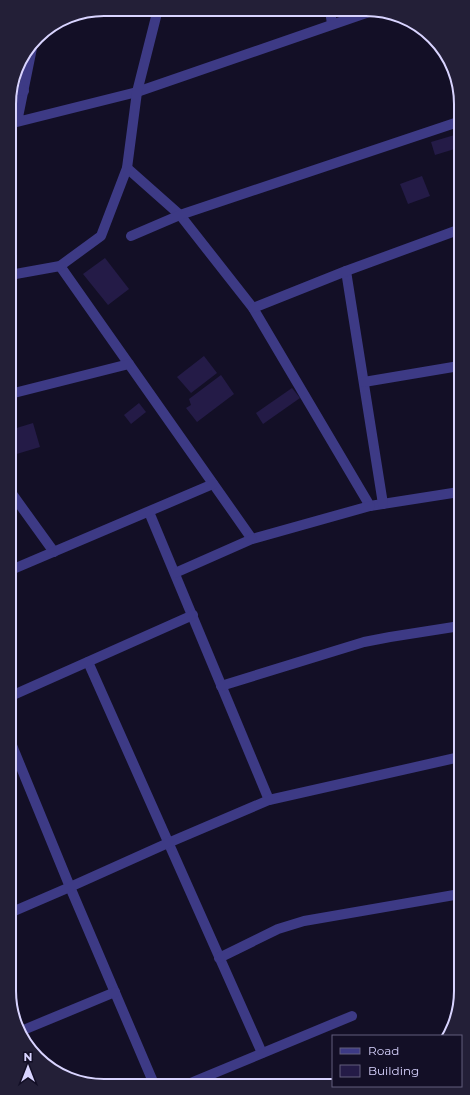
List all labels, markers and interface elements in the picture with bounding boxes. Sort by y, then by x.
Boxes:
legend [332,1035,462,1087]
text: Road [368,1043,399,1058]
north arrow [8,1047,48,1087]
text: N [24,1050,32,1064]
text: Building [368,1063,419,1078]

